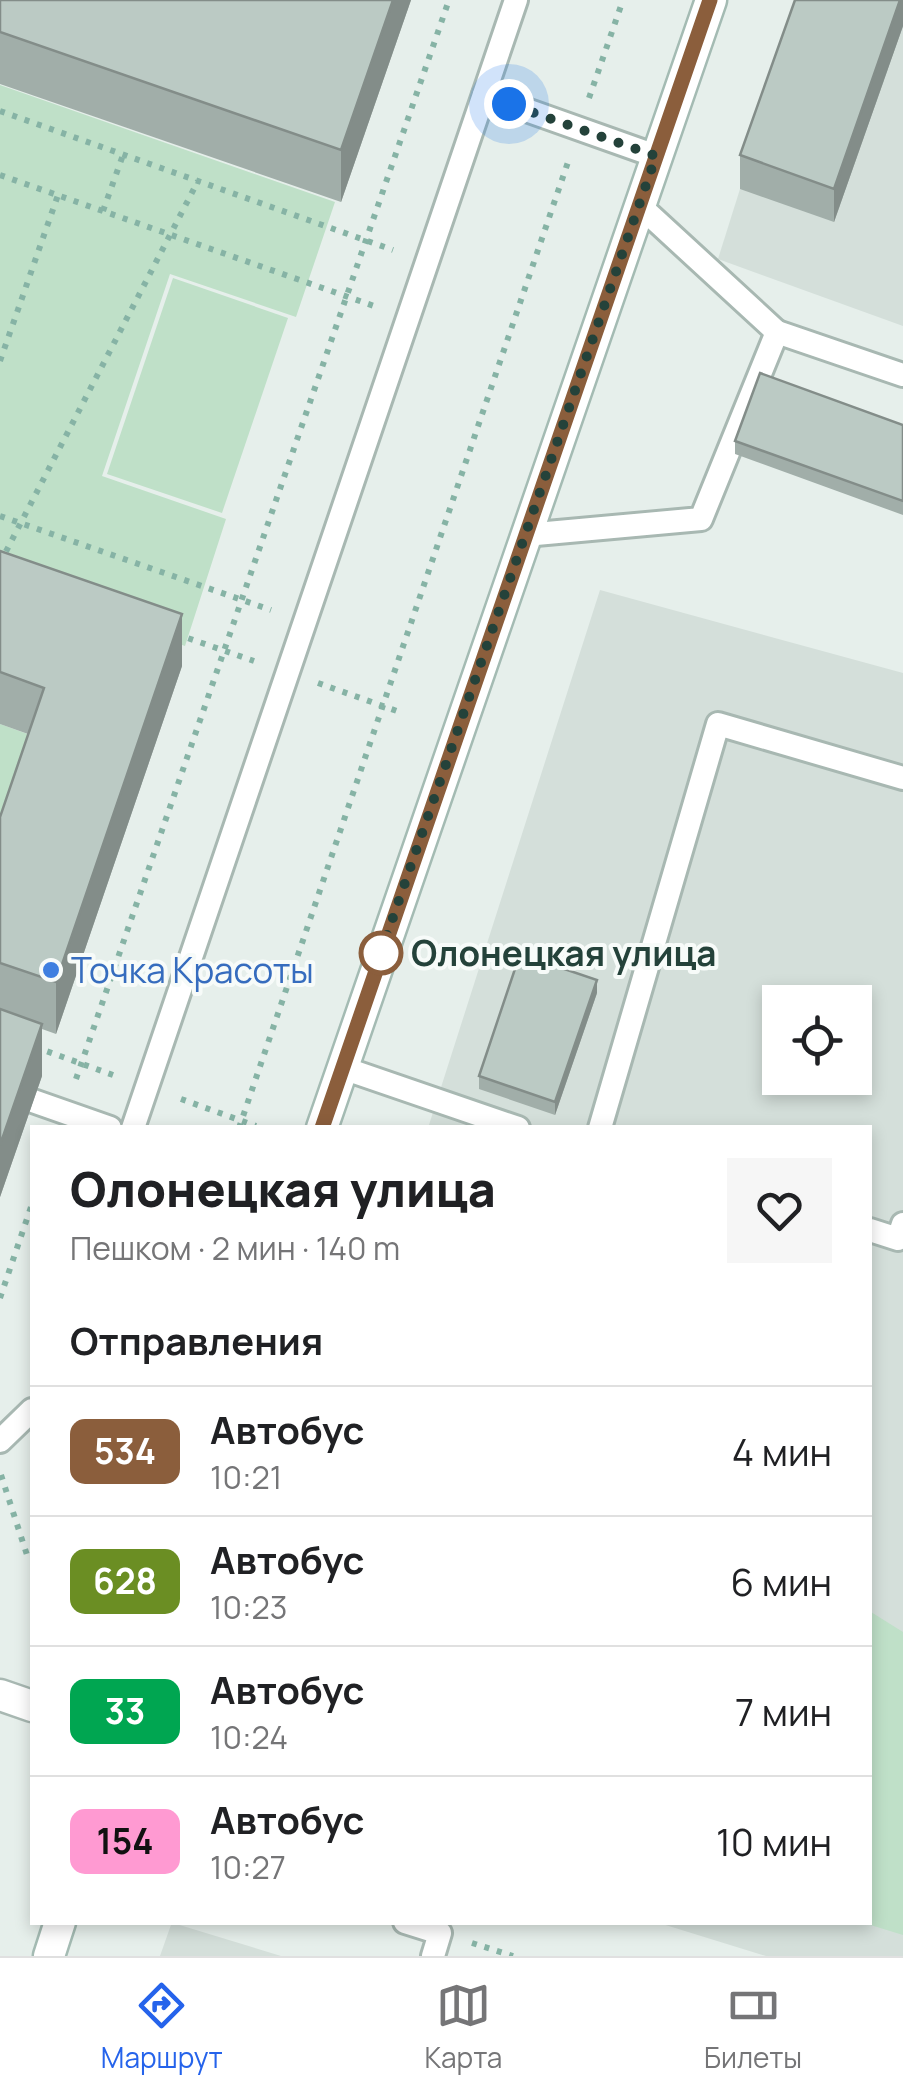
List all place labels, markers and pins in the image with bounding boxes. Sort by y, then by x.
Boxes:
place label: Олонецкая улица [411,929,716,977]
marker: Олонецкая улица [360,932,402,974]
place label: Точка Красоты [71,946,314,994]
marker: Точка Красоты [40,959,62,981]

